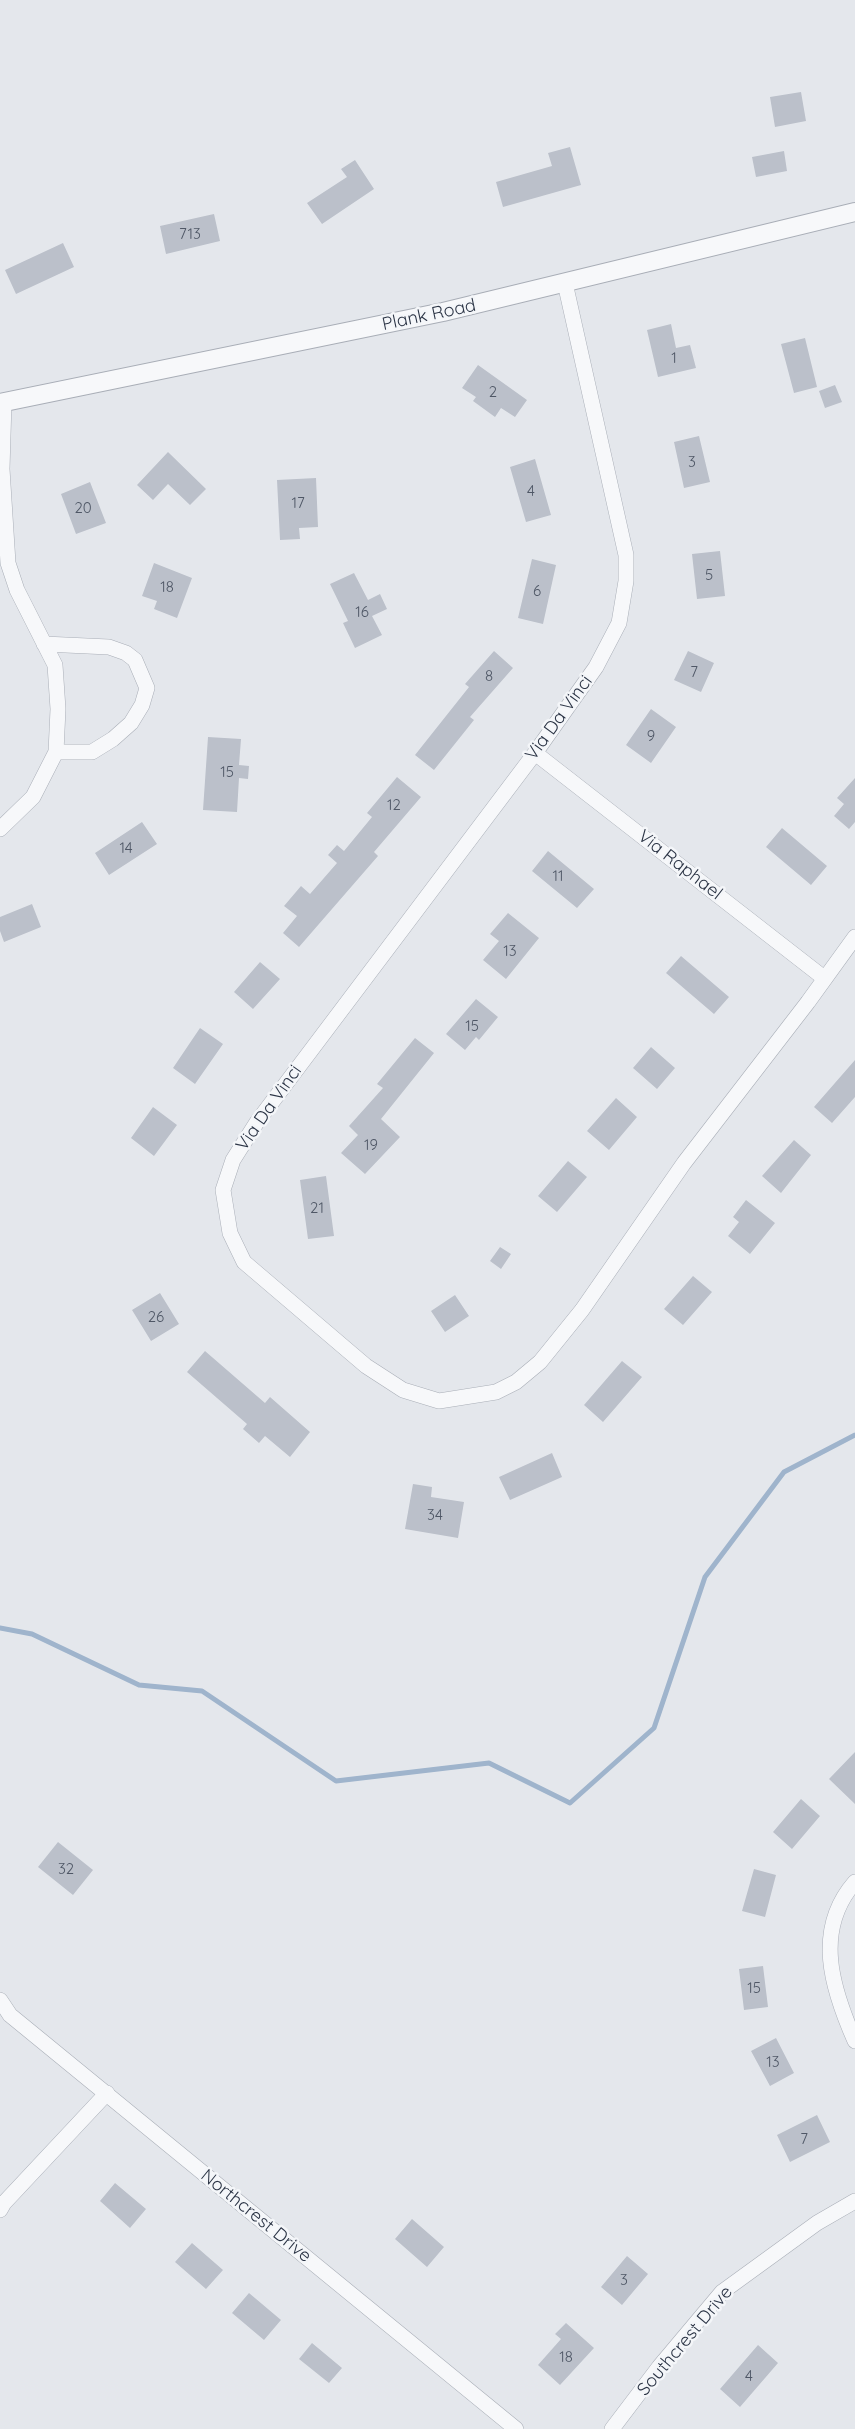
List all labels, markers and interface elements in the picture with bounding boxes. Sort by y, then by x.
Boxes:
house number: 713 [179,225,201,243]
street label: Plank Road [380,295,478,335]
house number: 1 [671,349,677,367]
house number: 2 [489,383,497,401]
house number: 3 [688,453,696,471]
house number: 4 [527,482,535,500]
house number: 17 [291,494,305,512]
house number: 20 [74,499,92,517]
house number: 5 [705,566,713,584]
house number: 18 [160,578,174,596]
house number: 6 [533,582,541,600]
house number: 16 [355,603,369,621]
house number: 7 [690,663,698,681]
house number: 8 [485,667,493,685]
street label: Via Da Vinci [521,671,597,765]
house number: 9 [647,727,655,745]
house number: 15 [220,763,234,781]
house number: 12 [387,796,401,814]
street label: Via Raphael [634,825,726,905]
house number: 14 [119,839,133,857]
house number: 11 [552,867,564,885]
house number: 13 [503,942,517,960]
house number: 15 [465,1017,479,1035]
street label: Via Da Vinci [232,1061,306,1155]
house number: 19 [364,1136,378,1154]
house number: 21 [310,1199,324,1217]
house number: 26 [148,1308,164,1326]
house number: 34 [427,1506,443,1524]
house number: 32 [58,1860,74,1878]
house number: 15 [747,1979,761,1997]
house number: 13 [766,2053,780,2071]
house number: 7 [800,2130,808,2148]
street label: Northcrest Drive [196,2165,316,2267]
house number: 3 [620,2271,628,2289]
street label: Southcrest Drive [633,2282,737,2400]
house number: 18 [559,2348,573,2366]
house number: 4 [745,2367,753,2385]

